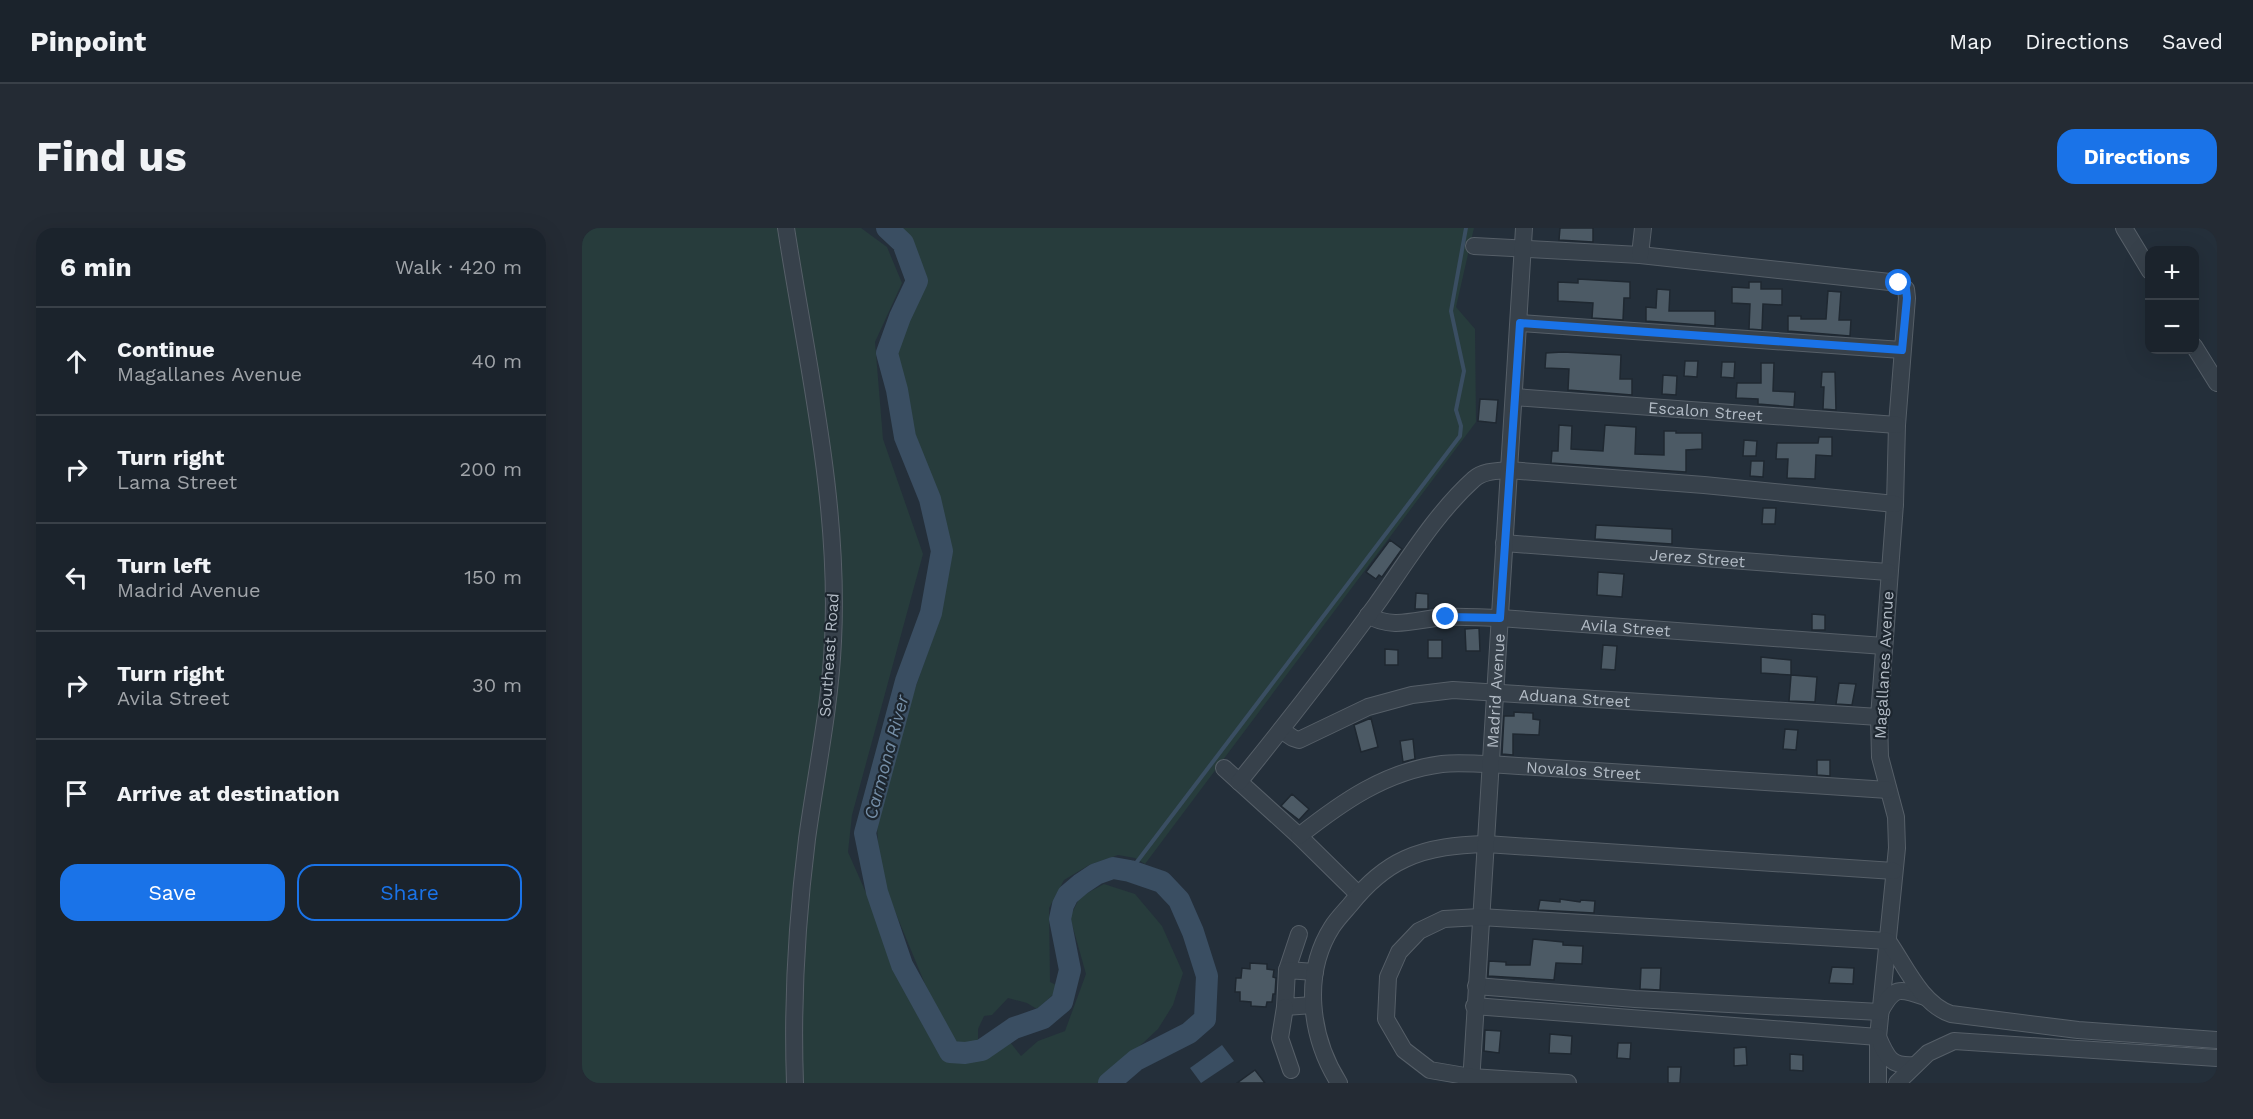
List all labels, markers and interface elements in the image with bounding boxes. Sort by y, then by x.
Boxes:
text: Pinpoint [30,25,146,58]
text: Map [1949,29,1992,54]
text: Directions [2025,29,2129,54]
text: Saved [2162,29,2223,54]
button: Directions [2057,129,2217,184]
text: Find us [36,132,187,181]
map controls [2145,246,2199,354]
button: + [2145,246,2199,300]
text: 6 min [60,252,132,282]
text: Walk · 420 m [395,255,522,279]
route start [1885,269,1911,295]
button: − [2145,300,2199,354]
text: Continue [117,337,215,362]
icon: ahead [60,345,93,378]
text: 40 m [471,349,522,373]
text: Magallanes Avenue [117,362,302,386]
street label: Escalon Street [1648,397,1764,425]
text: Turn right [117,445,224,470]
icon: right [60,453,93,486]
text: 200 m [460,457,522,481]
text: Lama Street [117,470,237,494]
street label: Jerez Street [1649,545,1746,571]
text: Turn left [117,553,211,578]
icon: left [60,561,93,594]
text: 150 m [464,565,522,589]
text: Madrid Avenue [117,578,261,602]
street label: Magallanes Avenue [1871,591,1897,739]
street label: Southeast Road [815,592,843,718]
route end [1432,603,1458,629]
street label: Avila Street [1580,614,1672,640]
street label: Madrid Avenue [1482,633,1508,749]
text: Turn right [117,661,224,686]
icon: right [60,669,93,702]
text: 30 m [472,673,522,697]
street label: Aduana Street [1518,685,1631,711]
text: Avila Street [117,686,229,710]
water label: Carmona River [859,692,913,822]
street label: Novalos Street [1526,757,1642,783]
icon: arrive [60,777,93,810]
text: Arrive at destination [117,781,340,806]
button: Save [60,864,285,921]
button: Share [297,864,522,921]

